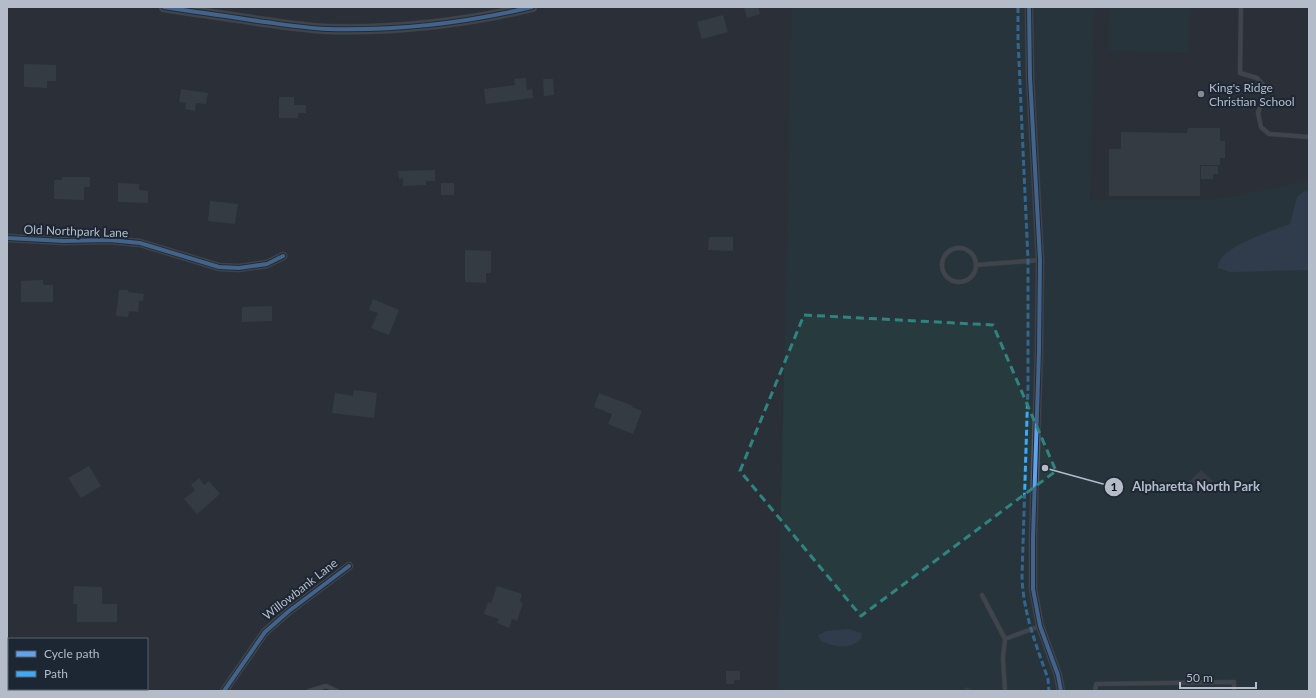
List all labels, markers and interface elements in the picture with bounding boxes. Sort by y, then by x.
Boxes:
place label: King's Ridge Christian School [1209,80,1295,109]
marker: King's Ridge Christian School [1196,89,1206,99]
street label: Old Northpark Lane [23,222,129,240]
callout: Alpharetta North Park [1104,474,1268,499]
text: Alpharetta North Park [1131,478,1260,494]
text: 1 [1111,479,1118,494]
street label: Willowbank Lane [260,555,340,623]
legend [8,638,148,690]
text: Cycle path [44,646,99,661]
scale bar [1180,664,1256,690]
text: Path [44,666,68,681]
text: 50 m [1186,670,1213,685]

